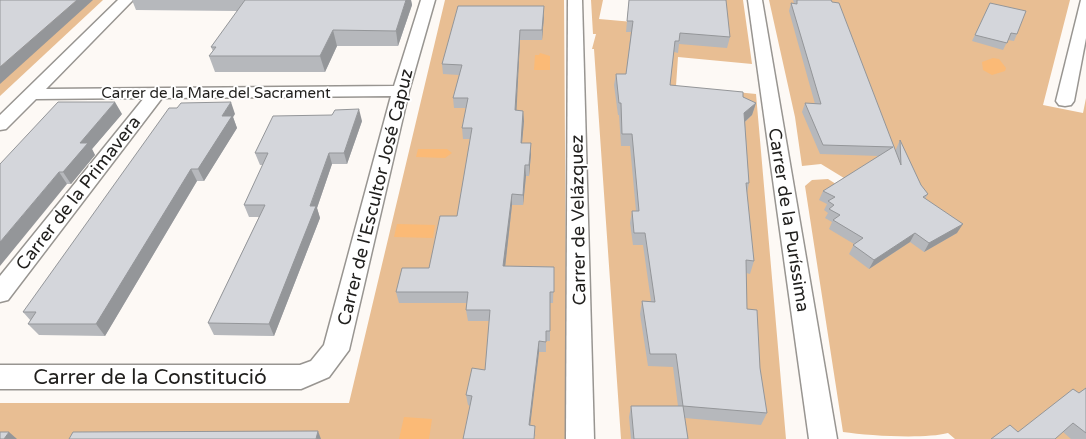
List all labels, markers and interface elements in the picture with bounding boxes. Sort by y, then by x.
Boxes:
street label: Carrer de l'Escultor José Capuz [332,66,418,328]
street label: Carrer de la Mare del Sacrament [101,84,331,102]
street label: Carrer de la Primavera [11,111,145,275]
street label: Carrer de la Puríssima [764,126,814,314]
street label: Carrer de Velázquez [566,134,590,306]
street label: Carrer de la Constitució [33,365,267,390]

